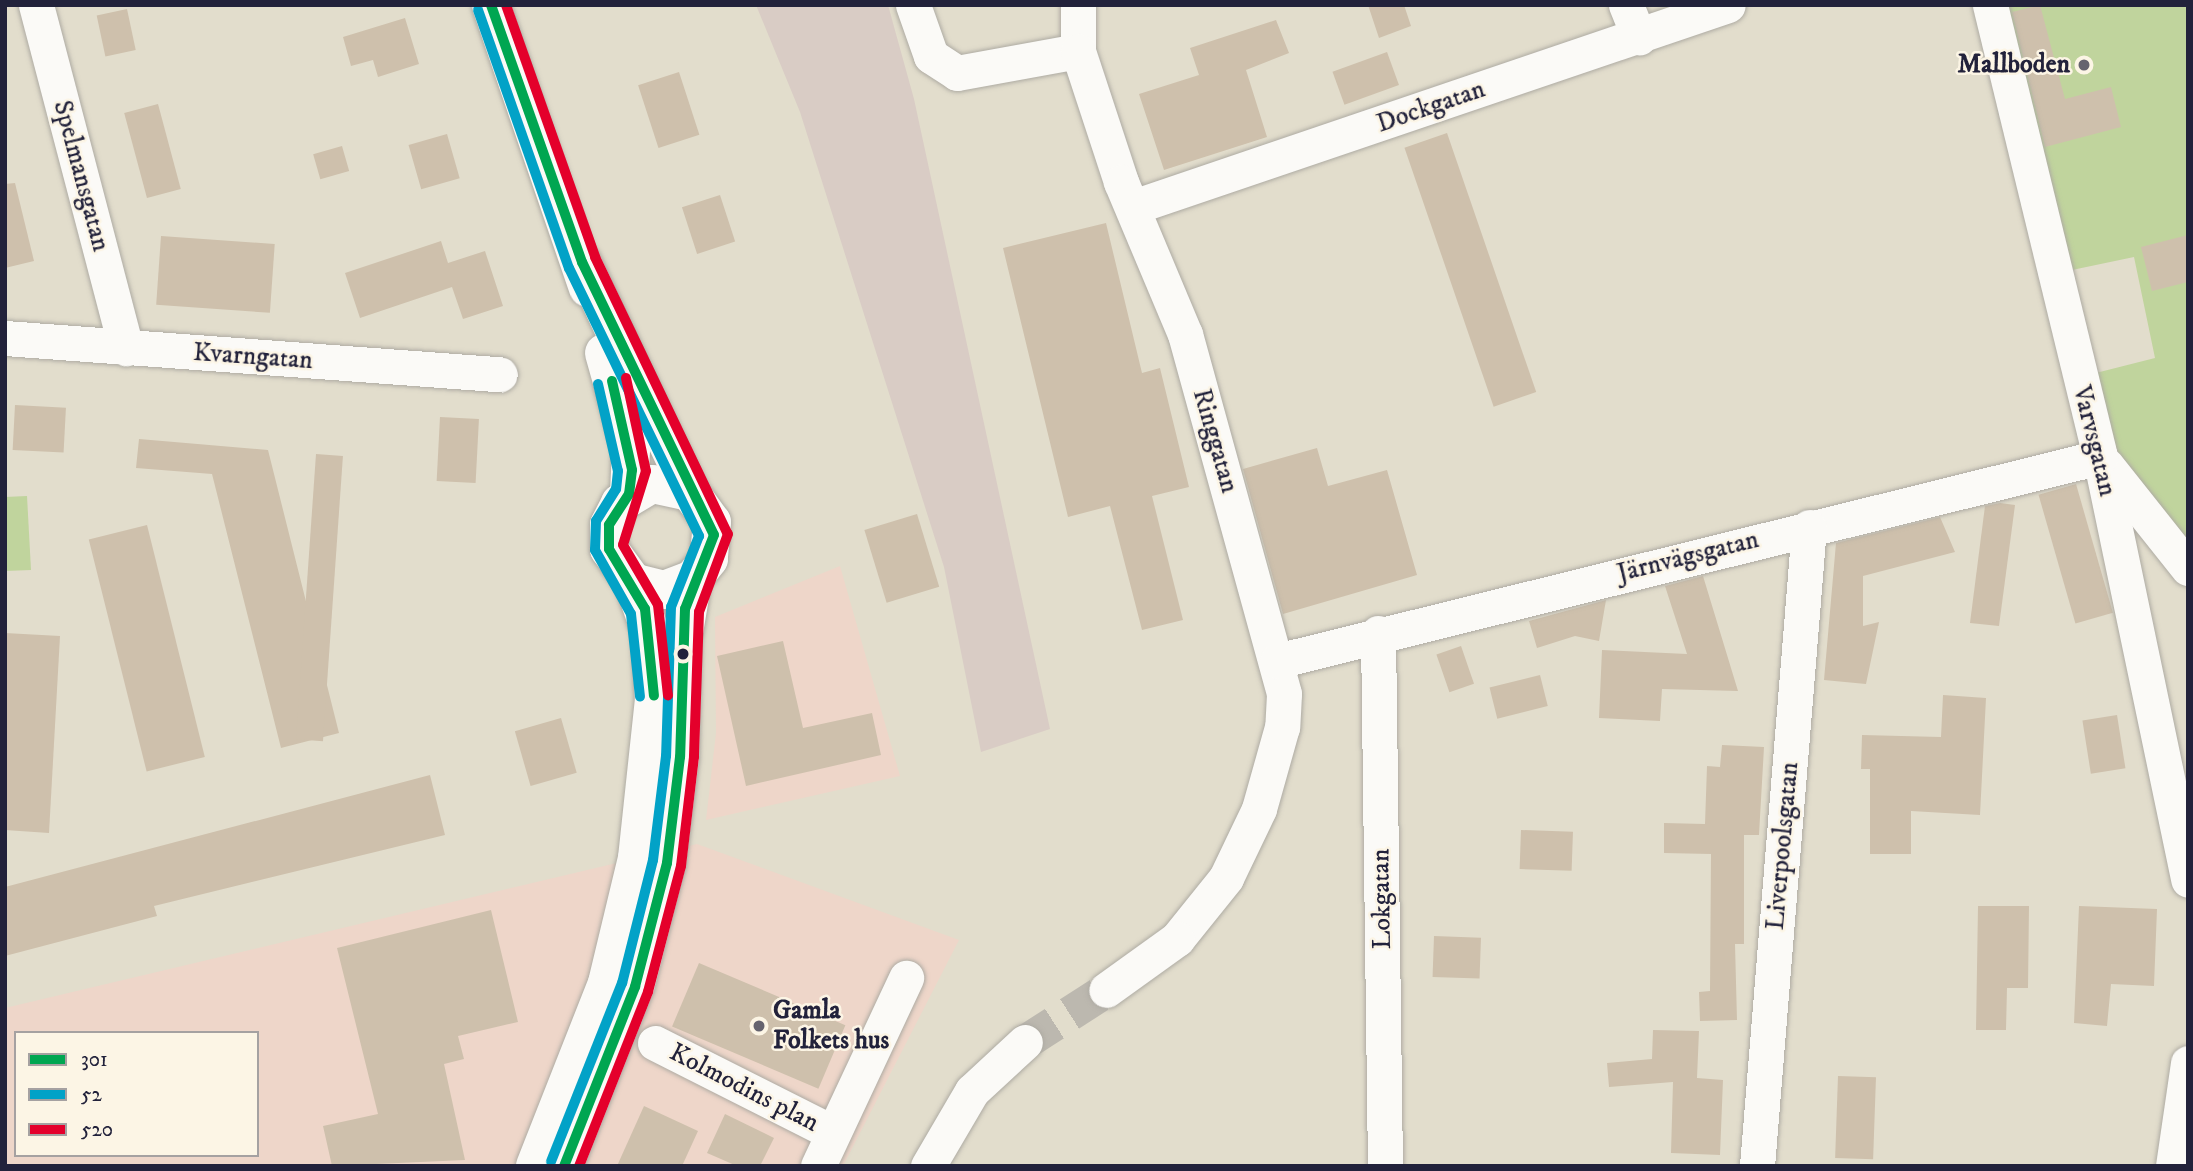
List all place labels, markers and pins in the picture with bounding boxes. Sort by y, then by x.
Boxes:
place label: Mallboden [1957,49,2070,81]
marker: Mallboden [2076,57,2092,73]
unlabelled marker [676,647,690,661]
place label: Gamla Folkets hus [773,995,889,1056]
marker: Gamla Folkets hus [751,1018,767,1034]

